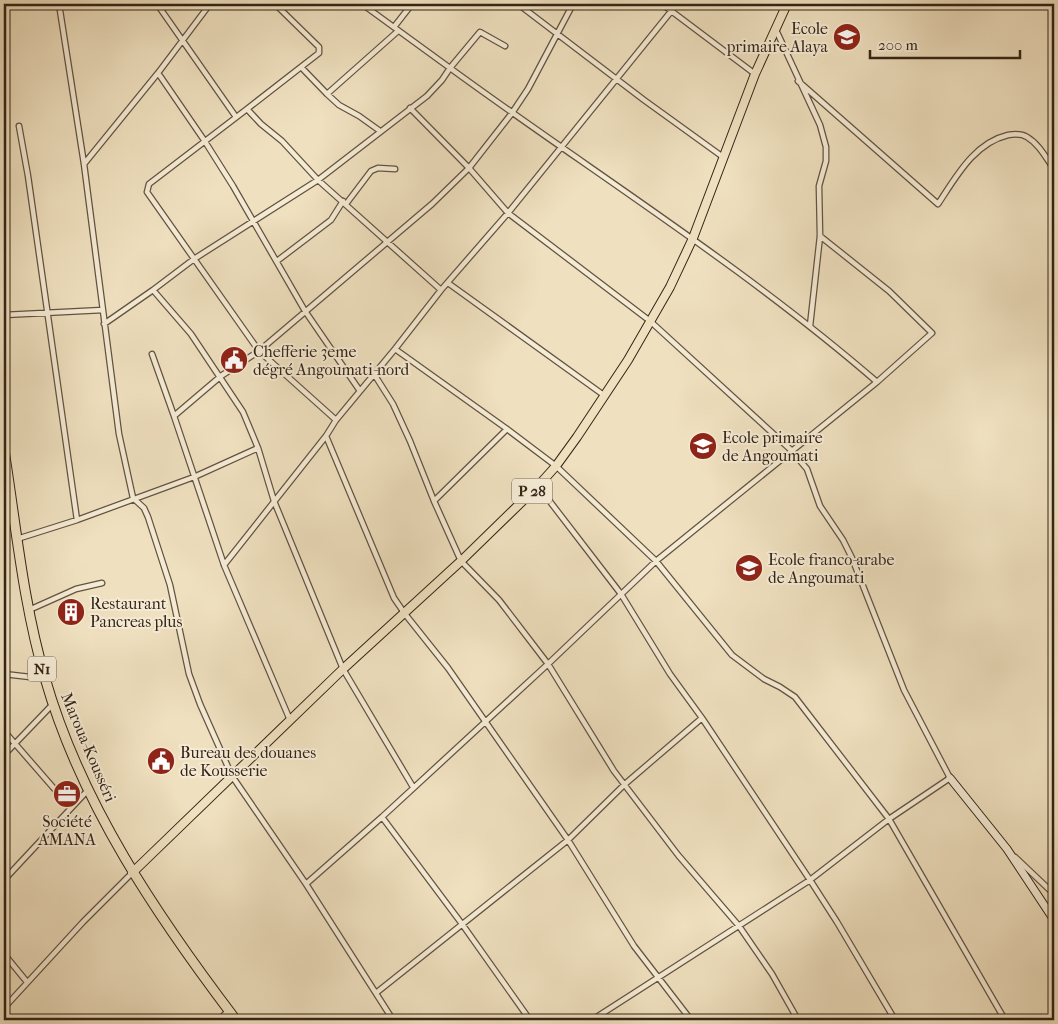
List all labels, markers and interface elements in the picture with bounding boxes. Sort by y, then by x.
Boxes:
place label: Ecole primaire Alaya [726,19,829,56]
school or university icon: Ecole primaire Alaya [832,22,862,52]
scale bar [870,28,1020,60]
text: 200 m [878,36,918,54]
place label: Chefferie 3eme dégré Angoumati-nord [253,342,410,379]
public building icon: Chefferie 3eme dégré Angoumati-nord [219,345,249,375]
place label: Ecole primaire de Angoumati [722,428,823,465]
school or university icon: Ecole primaire de Angoumati [688,431,718,461]
road number: P 28 [512,478,552,504]
place label: Ecole franco-arabe de Angoumati [768,550,894,587]
school or university icon: Ecole franco-arabe de Angoumati [734,553,764,583]
place label: Restaurant Pancreas plus [90,594,182,631]
building icon: Restaurant Pancreas plus [56,597,86,627]
road number: N1 [28,656,56,682]
street label: Maroua-Kousséri [57,690,120,805]
place label: Bureau des douanes de Kousserie [180,743,316,780]
public building icon: Bureau des douanes de Kousserie [146,746,176,776]
office icon: Société AMANA [52,779,82,809]
place label: Société AMANA [37,812,96,849]

